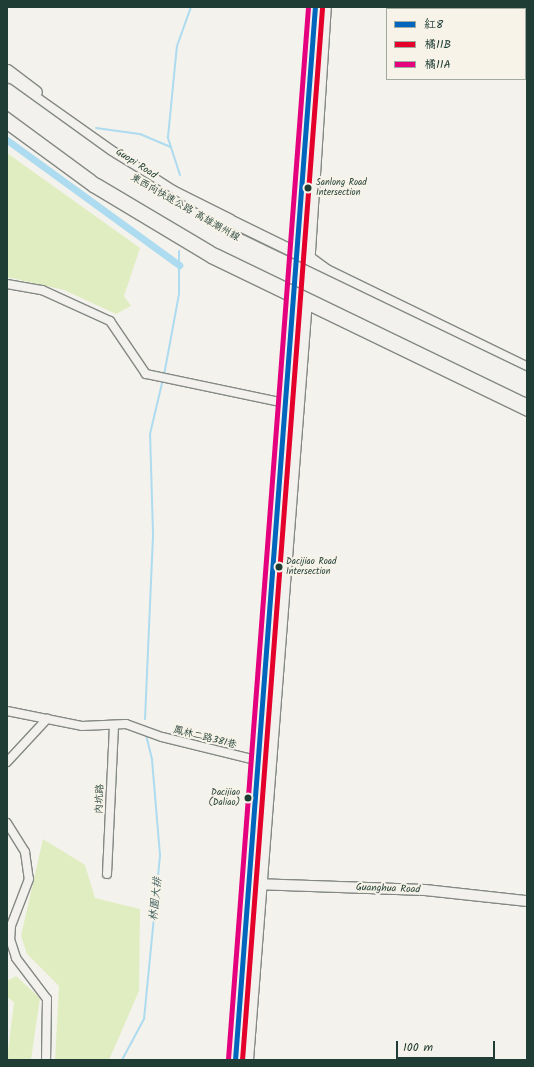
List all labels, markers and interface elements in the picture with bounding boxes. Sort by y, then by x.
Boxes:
legend [386,8,526,80]
text: 紅8 [424,15,443,34]
text: 橘11B [424,35,451,54]
text: 橘11A [424,55,451,74]
street label: Guopi Road [113,146,159,182]
street label: 東西向快速公路 高雄潮州線 [128,172,242,244]
place label: Sanlong Road Intersection [316,178,367,199]
marker: Sanlong Road Intersection [303,183,313,193]
place label: Dacijiao Road Intersection [286,557,337,578]
marker: Dacijiao Road Intersection [274,562,284,572]
street label: 鳳林二路381巷 [172,724,238,752]
street label: 內坑路 [93,784,107,814]
place label: Dacijiao (Daliao) [208,788,240,809]
marker: Dacijiao (Daliao) [243,793,253,803]
water label: 林園大排 [147,876,165,922]
street label: Guanghua Road [356,882,420,896]
scale bar [398,1033,497,1059]
text: 100 m [403,1038,433,1057]

